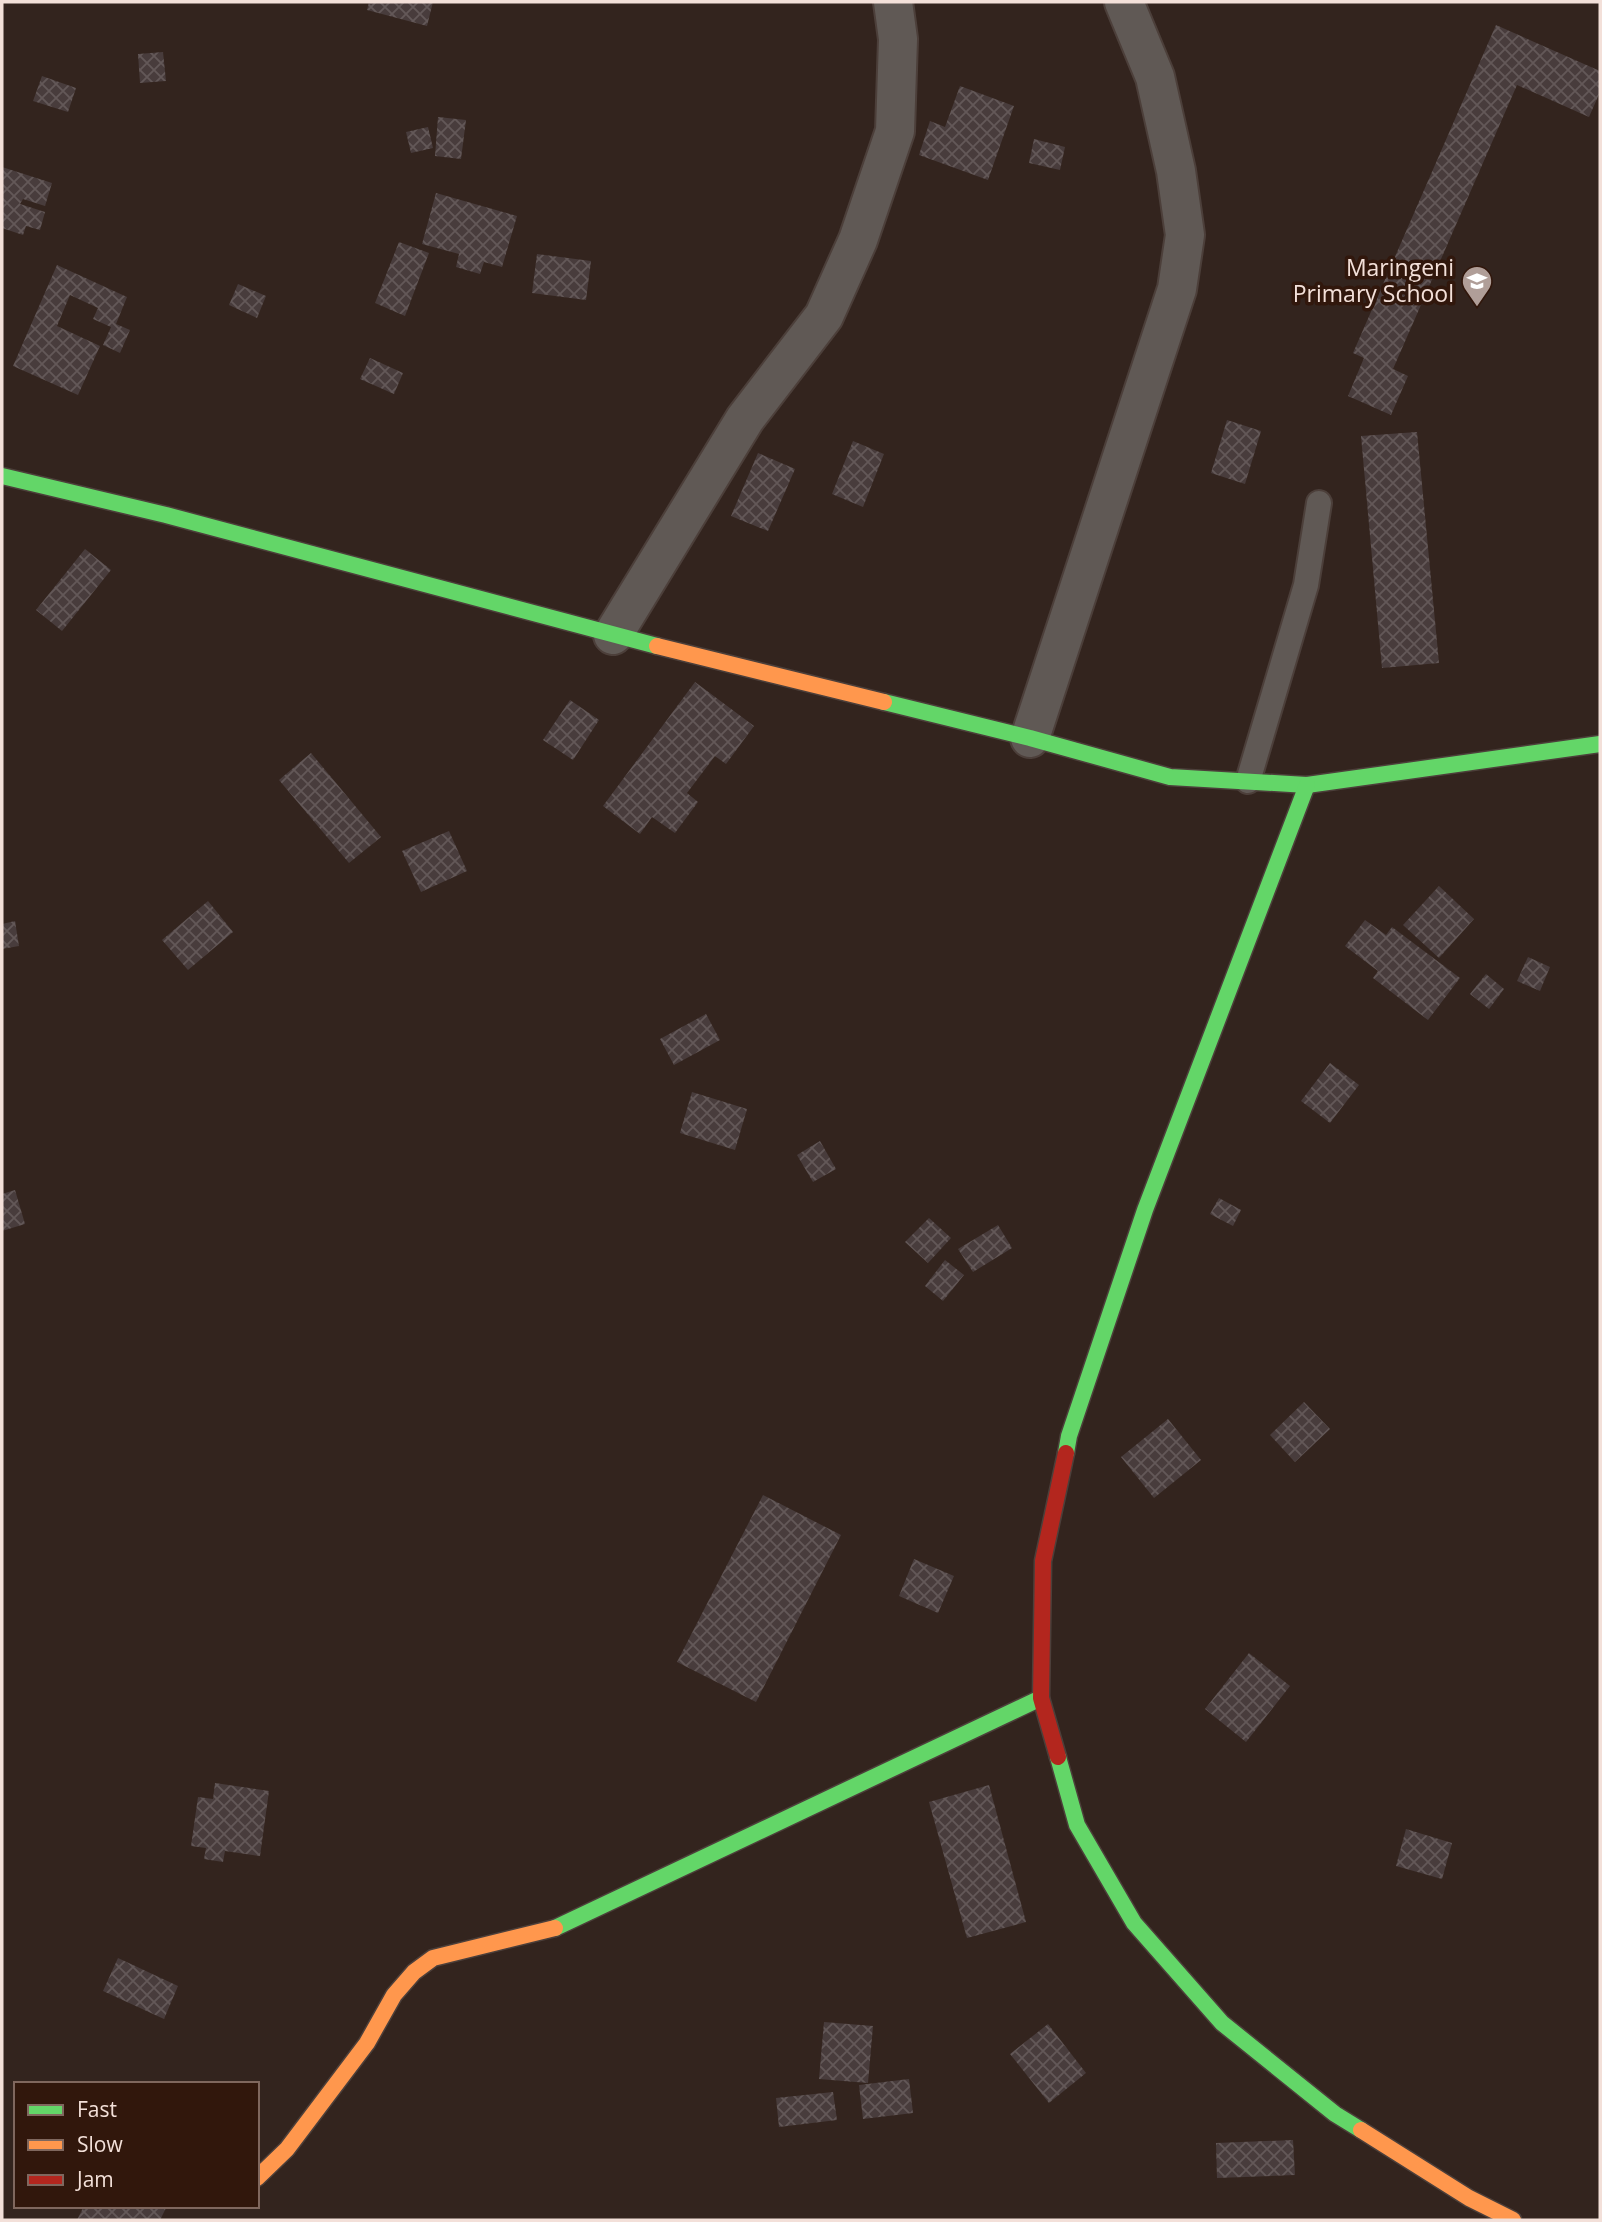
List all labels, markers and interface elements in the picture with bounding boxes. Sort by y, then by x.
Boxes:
place label: Maringeni Primary School [1293,251,1454,309]
school or university icon: Maringeni Primary School [1460,264,1494,308]
legend [14,2082,259,2208]
text: Fast [77,2095,117,2123]
text: Slow [77,2130,123,2158]
text: Jam [75,2165,114,2193]

